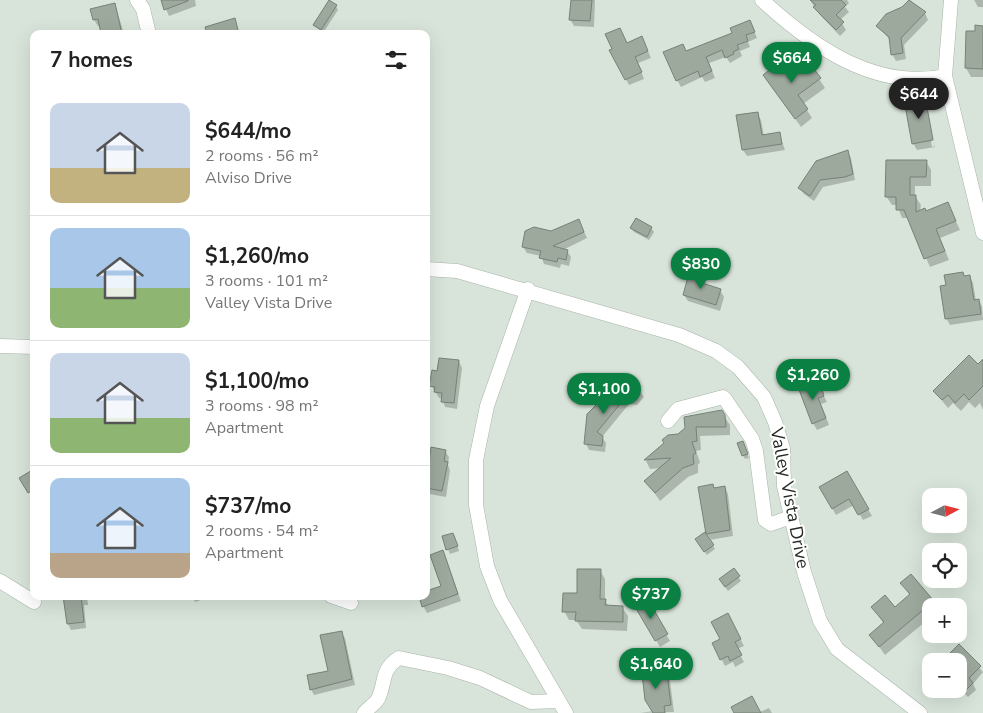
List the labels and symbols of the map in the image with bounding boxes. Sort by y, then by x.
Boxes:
pin: $664 [762,42,822,84]
pin: $644 [889,78,949,120]
pin: $830 [671,248,731,290]
pin: $1,260 [772,358,854,401]
pin: $1,100 [563,372,645,415]
street label: Valley Vista Drive [764,424,815,571]
north arrow [922,488,968,532]
pin: $737 [621,578,681,620]
pin: $1,640 [615,648,697,690]

